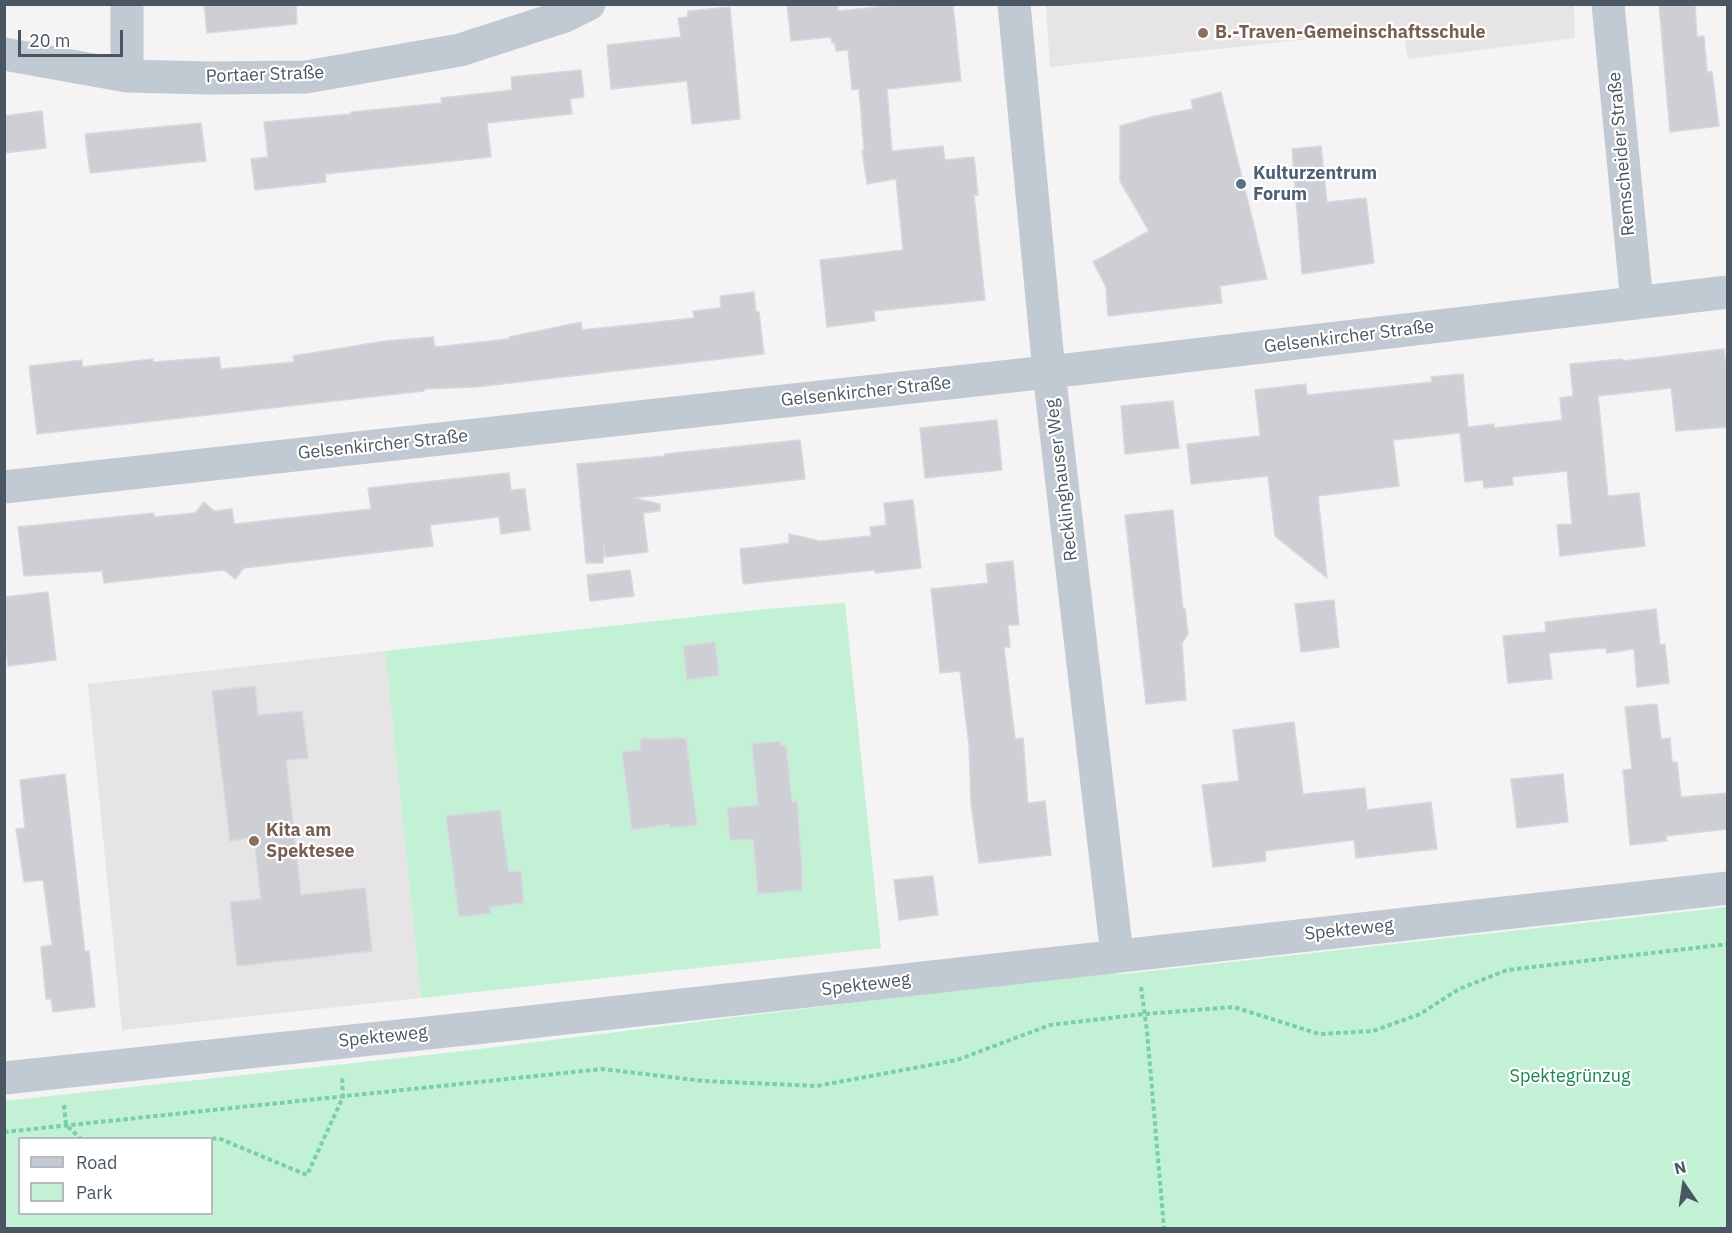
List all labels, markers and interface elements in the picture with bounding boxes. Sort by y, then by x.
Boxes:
scale bar [21,18,126,56]
place label: B.-Traven-Gemeinschaftsschule [1215,22,1486,44]
marker: B.-Traven-Gemeinschaftsschule [1196,26,1210,40]
text: 20 m [29,29,71,52]
street label: Portaer Straße [206,62,324,88]
street label: Remscheider Straße [1604,71,1640,237]
place label: Kulturzentrum Forum [1253,163,1377,206]
marker: Kulturzentrum Forum [1234,177,1248,191]
street label: Gelsenkircher Straße [1263,316,1435,358]
street label: Gelsenkircher Straße [780,372,952,412]
street label: Recklinghauser Weg [1041,398,1083,562]
street label: Gelsenkircher Straße [297,425,469,465]
place label: Kita am Spektesee [266,820,355,862]
marker: Kita am Spektesee [247,834,261,848]
street label: Spekteweg [1303,915,1395,945]
street label: Spekteweg [820,969,912,1001]
street label: Spekteweg [337,1022,429,1052]
park label: Spektegrünzug [1510,1066,1630,1088]
legend [18,1137,213,1215]
text: Road [76,1151,117,1174]
north arrow [1654,1155,1714,1215]
text: N [1672,1156,1688,1179]
text: Park [76,1181,112,1204]

